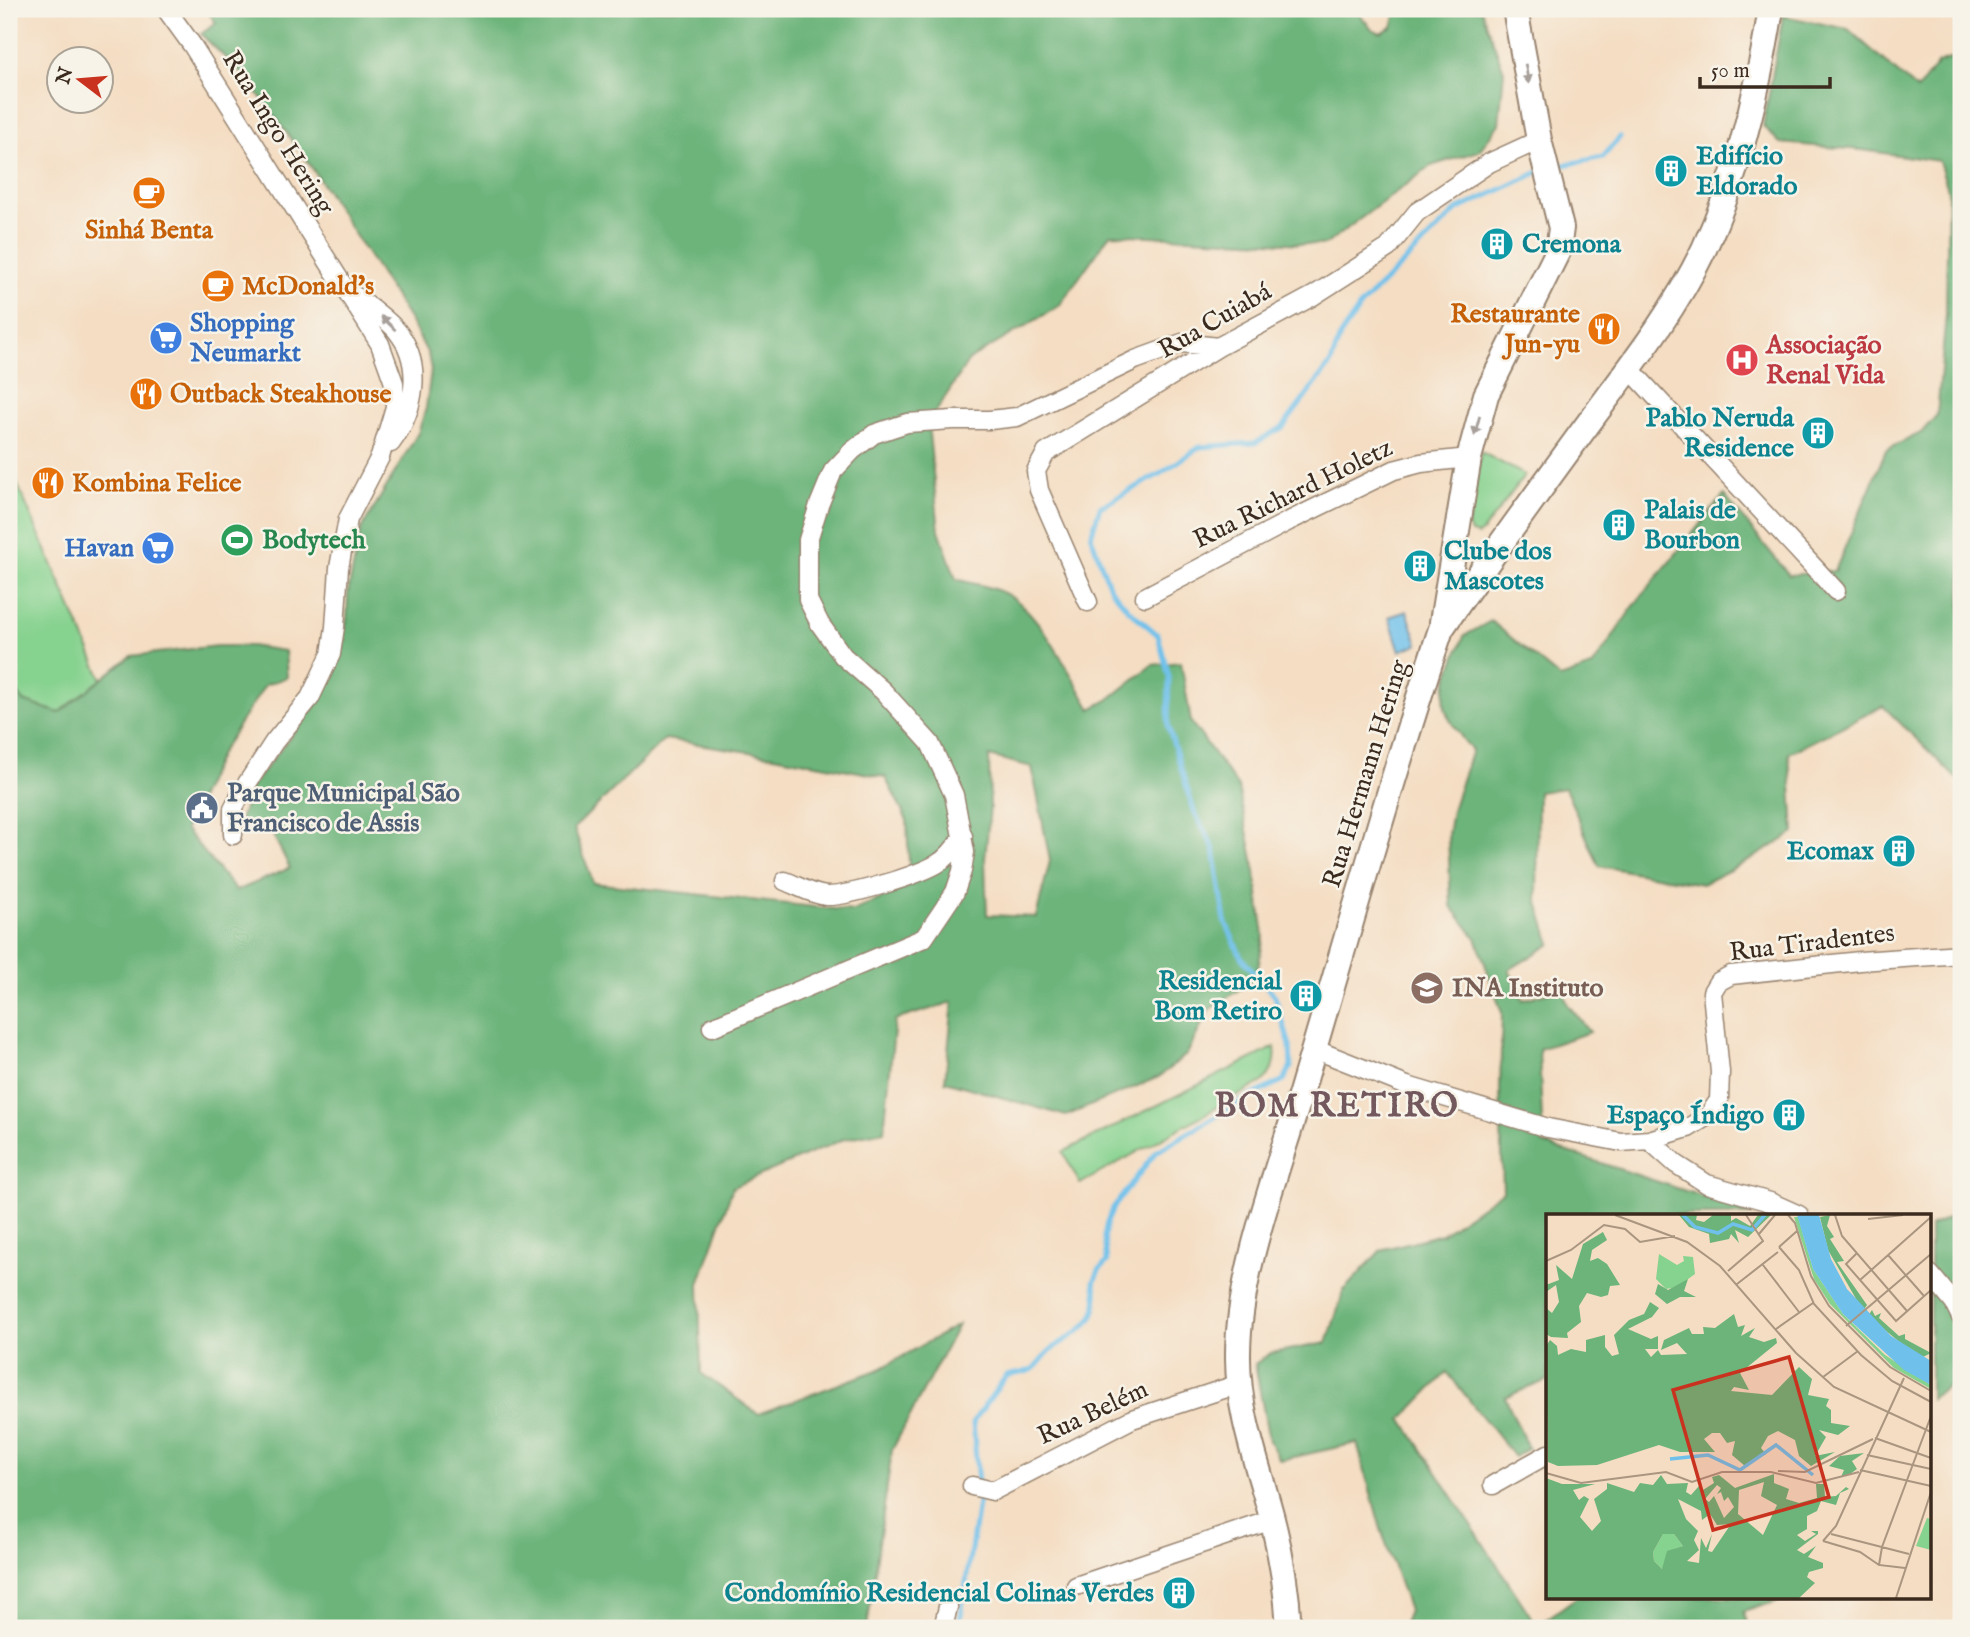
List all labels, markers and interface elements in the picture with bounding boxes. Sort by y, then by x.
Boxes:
street label: Rua Ingo Hering [214,45,342,222]
north arrow [46,46,116,116]
scale bar [1700,46,1830,90]
text: 50 m [1711,58,1750,85]
one-way arrow [1522,63,1533,85]
text: N [52,64,80,88]
place label: Edifício Eldorado [1696,140,1798,203]
building icon: Edifício Eldorado [1652,152,1690,190]
cafe icon: Sinhá Benta [130,174,168,212]
place label: Sinhá Benta [85,214,214,247]
building icon: Cremona [1478,225,1516,263]
place label: Cremona [1522,228,1622,261]
cafe icon: McDonald's [199,267,237,305]
place label: McDonald's [242,270,374,303]
street label: Rua Cuiabá [1152,275,1278,367]
place label: Restaurante Jun-yu [1450,298,1581,361]
place label: Shopping Neumarkt [189,307,301,370]
restaurant icon: Restaurante Jun-yu [1585,310,1623,348]
one-way arrow [380,316,397,332]
supermarket icon: Shopping Neumarkt [147,319,185,357]
place label: Associação Renal Vida [1765,329,1885,392]
hospital icon: Associação Renal Vida [1723,341,1761,379]
restaurant icon: Outback Steakhouse [127,375,165,413]
place label: Outback Steakhouse [170,378,391,411]
place label: Pablo Neruda Residence [1646,402,1795,465]
building icon: Pablo Neruda Residence [1799,414,1837,452]
one-way arrow [1471,416,1482,438]
street label: Rua Richard Holetz [1188,431,1398,557]
restaurant icon: Kombina Felice [29,464,67,502]
place label: Kombina Felice [72,467,242,500]
place label: Palais de Bourbon [1644,494,1740,557]
building icon: Palais de Bourbon [1600,506,1638,544]
sports icon: Bodytech [218,521,256,559]
place label: Bodytech [262,524,367,557]
supermarket icon: Havan [139,529,177,567]
place label: Havan [64,532,134,565]
place label: Clube dos Mascotes [1444,535,1552,598]
building icon: Clube dos Mascotes [1401,547,1439,585]
street label: Rua Hermann Hering [1316,655,1417,892]
place label: Parque Municipal São Francisco de Assis [227,777,460,840]
public building icon: Parque Municipal São Francisco de Assis [183,789,221,827]
building icon: Ecomax [1880,832,1918,870]
place label: Ecomax [1787,835,1874,868]
street label: Rua Tiradentes [1727,916,1897,970]
place label: Residencial Bom Retiro [1154,965,1283,1028]
school or university icon: INA Instituto [1408,969,1446,1007]
place label: INA Instituto [1452,972,1604,1005]
building icon: Residencial Bom Retiro [1287,977,1325,1015]
district label: BOM RETIRO [1215,1086,1459,1128]
building icon: Espaço Índigo [1770,1096,1808,1134]
place label: Espaço Índigo [1607,1099,1764,1132]
inset map [1546,1214,1932,1598]
street label: Rua Belém [1032,1373,1154,1453]
building icon: Condomínio Residencial Colinas Verdes [1160,1574,1198,1612]
place label: Condomínio Residencial Colinas Verdes [724,1577,1154,1610]

